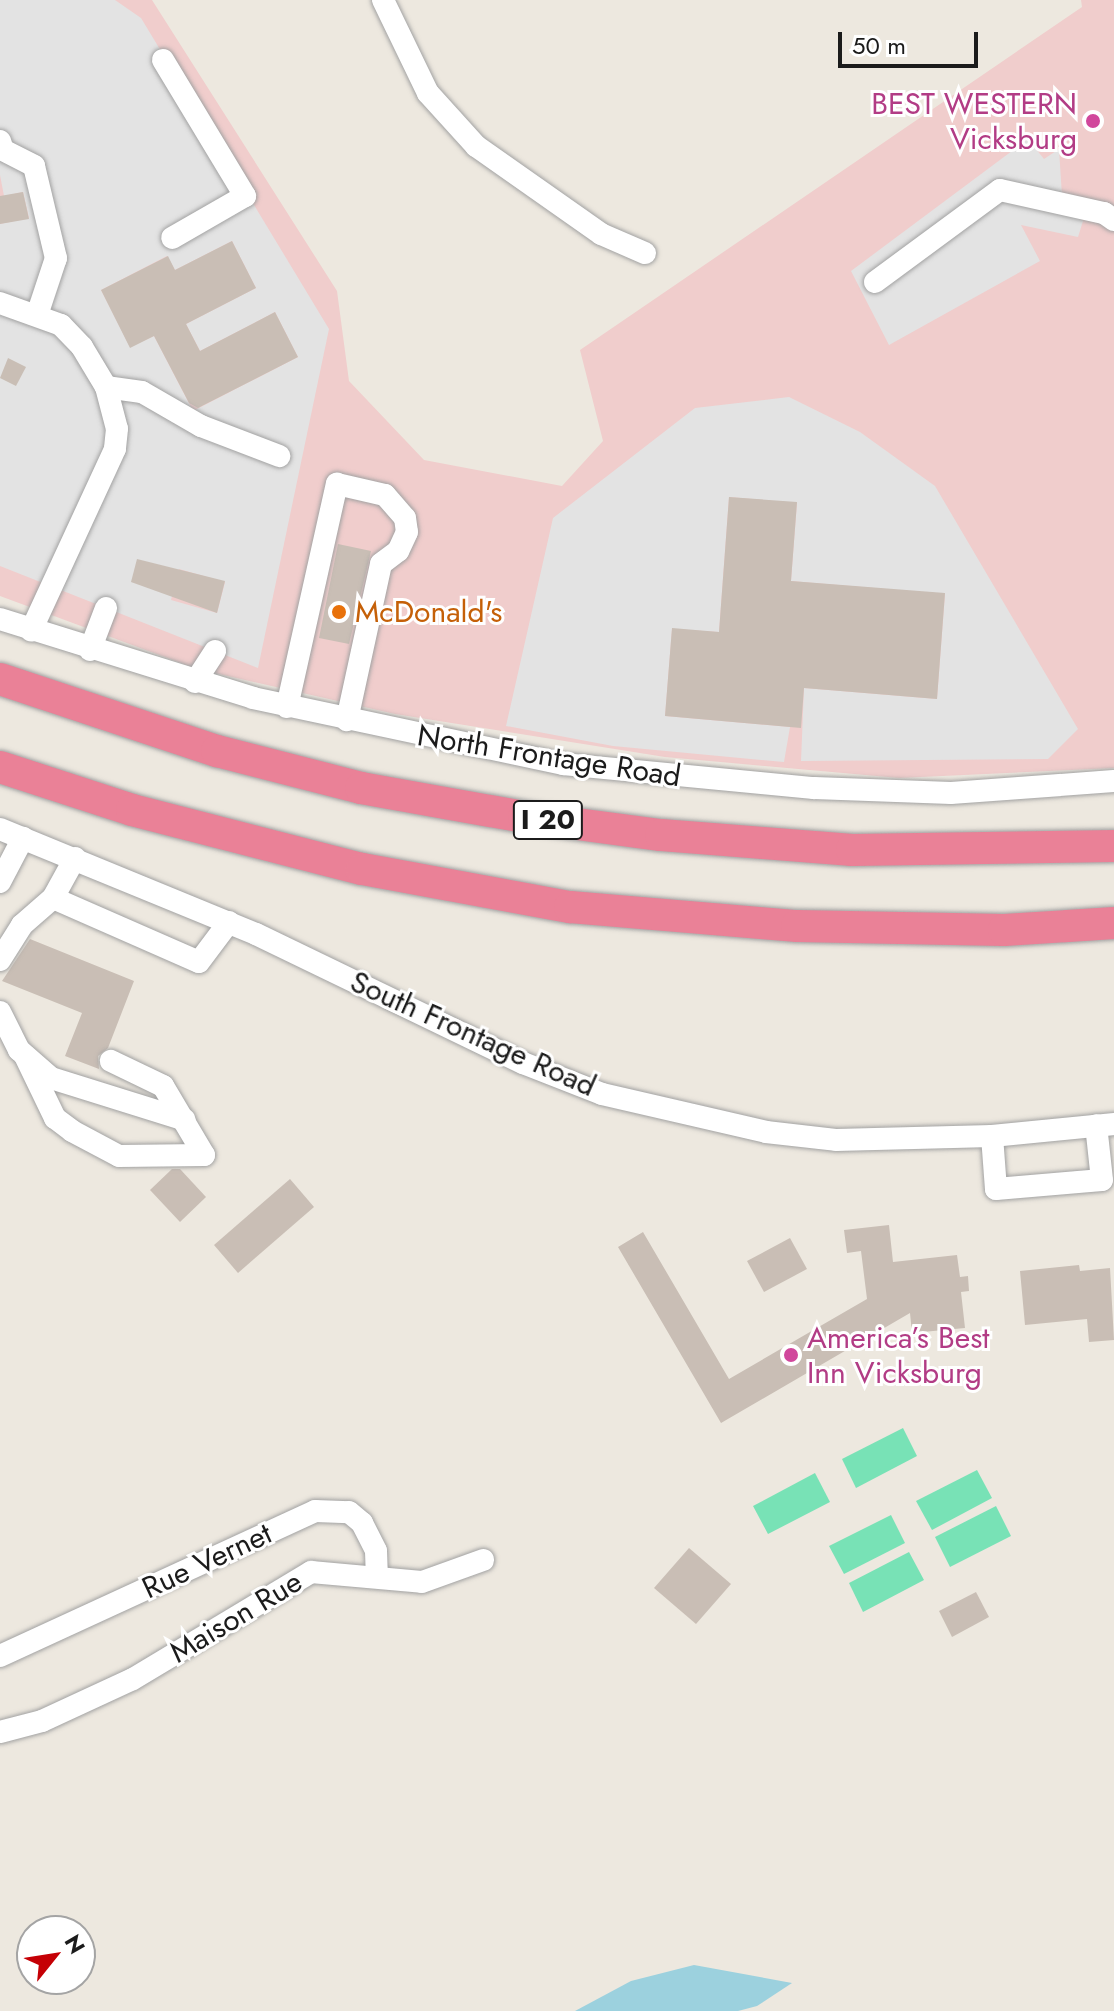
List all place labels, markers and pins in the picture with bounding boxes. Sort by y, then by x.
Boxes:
place label: BEST WESTERN Vicksburg [871,86,1077,156]
marker: BEST WESTERN Vicksburg [1084,112,1102,130]
place label: McDonald's [355,594,502,630]
marker: McDonald's [330,603,348,621]
place label: America’s Best Inn Vicksburg [807,1320,989,1390]
marker: America’s Best Inn Vicksburg [782,1346,800,1364]

